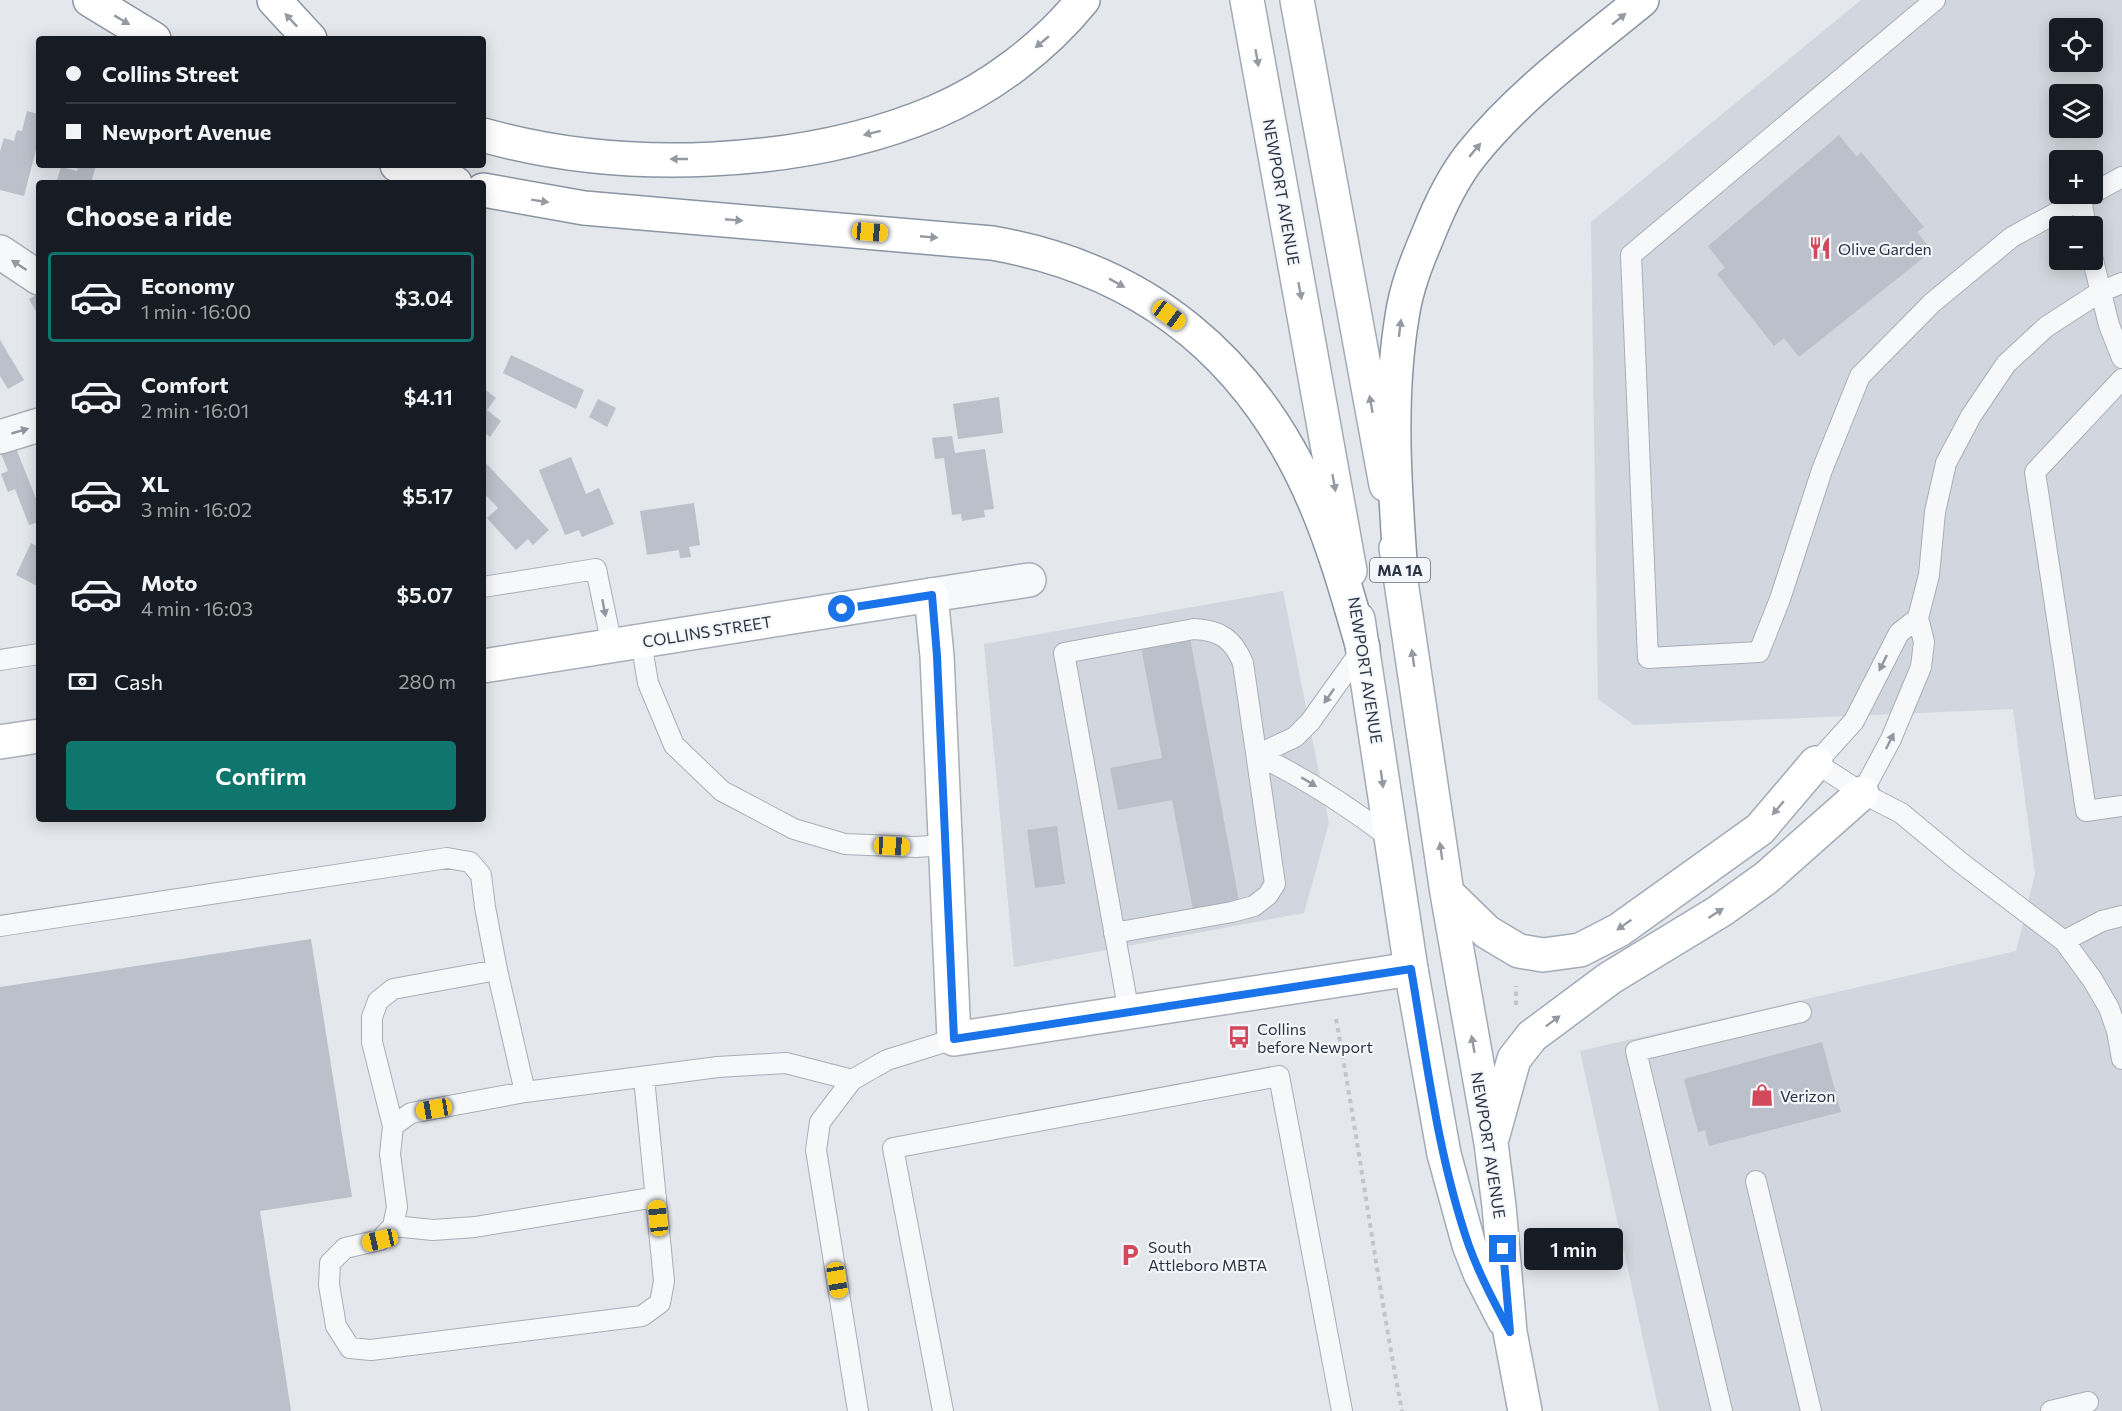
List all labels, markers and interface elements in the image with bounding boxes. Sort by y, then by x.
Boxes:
one-way arrow [1611,12,1627,25]
one-way arrow [285,13,298,28]
one-way arrow [114,14,130,25]
map controls [2049,18,2103,270]
button: locate [2049,18,2103,72]
one-way arrow [1034,35,1050,48]
one-way arrow [1253,48,1262,67]
text: Collins Street [102,60,239,87]
button: layers [2049,84,2103,138]
street label: NEWPORT AVENUE [1260,117,1304,267]
text: Newport Avenue [102,118,271,145]
one-way arrow [863,129,881,139]
one-way arrow [1468,143,1481,158]
button: + [2049,150,2103,204]
one-way arrow [670,154,689,164]
one-way arrow [531,197,550,206]
text: Choose a ride [66,199,232,232]
one-way arrow [725,216,744,225]
button: − [2049,216,2103,270]
car [851,221,889,243]
one-way arrow [919,232,938,242]
restaurant icon: Olive Garden [1807,235,1833,261]
place label: Olive Garden [1838,239,1932,258]
one-way arrow [12,259,28,271]
icon: car [69,270,123,324]
text: Economy [141,272,235,299]
one-way arrow [1108,278,1125,288]
one-way arrow [1296,281,1305,300]
text: $3.04 [395,284,453,311]
car [1149,297,1189,333]
text: 1 min · 16:00 [141,299,251,323]
one-way arrow [1396,318,1405,337]
icon: car [69,369,123,423]
text: Comfort [141,371,229,398]
text: $4.11 [404,383,453,410]
one-way arrow [1366,394,1375,413]
text: 2 min · 16:01 [141,398,249,422]
one-way arrow [11,426,29,435]
icon: car [69,468,123,522]
text: XL [141,470,169,497]
one-way arrow [1330,473,1339,492]
text: $5.17 [402,482,453,509]
text: 3 min · 16:02 [141,497,252,521]
road number: MA 1A [1370,558,1430,582]
icon: car [69,567,123,621]
text: Moto [141,569,197,596]
text: $5.07 [396,581,453,608]
route start [828,595,855,622]
street label: NEWPORT AVENUE [1345,595,1387,745]
text: 4 min · 16:03 [141,596,253,620]
one-way arrow [600,598,609,617]
street label: COLLINS STREET [641,611,773,651]
one-way arrow [1408,649,1417,668]
one-way arrow [1878,654,1888,672]
icon: cash [66,665,99,698]
text: Cash [114,668,163,695]
text: 280 m [398,669,456,693]
one-way arrow [1324,688,1335,704]
one-way arrow [1884,732,1894,750]
button: Confirm [66,741,456,810]
one-way arrow [1378,769,1387,788]
one-way arrow [1301,777,1317,788]
one-way arrow [1772,800,1785,815]
car [874,836,910,856]
one-way arrow [1437,842,1446,861]
one-way arrow [1708,908,1724,919]
one-way arrow [1616,919,1632,931]
one-way arrow [1546,1015,1561,1027]
place label: Collins before Newport [1257,1019,1373,1056]
bus stop icon: Collins before Newport [1226,1024,1252,1050]
one-way arrow [1469,1034,1478,1053]
street label: NEWPORT AVENUE [1468,1070,1510,1220]
shop icon: Verizon [1749,1082,1775,1108]
place label: Verizon [1780,1086,1835,1105]
car [415,1097,453,1121]
car [647,1199,669,1237]
car [360,1227,400,1253]
callout: 1 min [1524,1228,1623,1270]
route end [1489,1235,1516,1262]
place label: South Attleboro MBTA [1148,1237,1267,1274]
text: 1 min [1550,1237,1597,1261]
parking icon: South Attleboro MBTA [1117,1242,1143,1268]
car [825,1261,849,1299]

